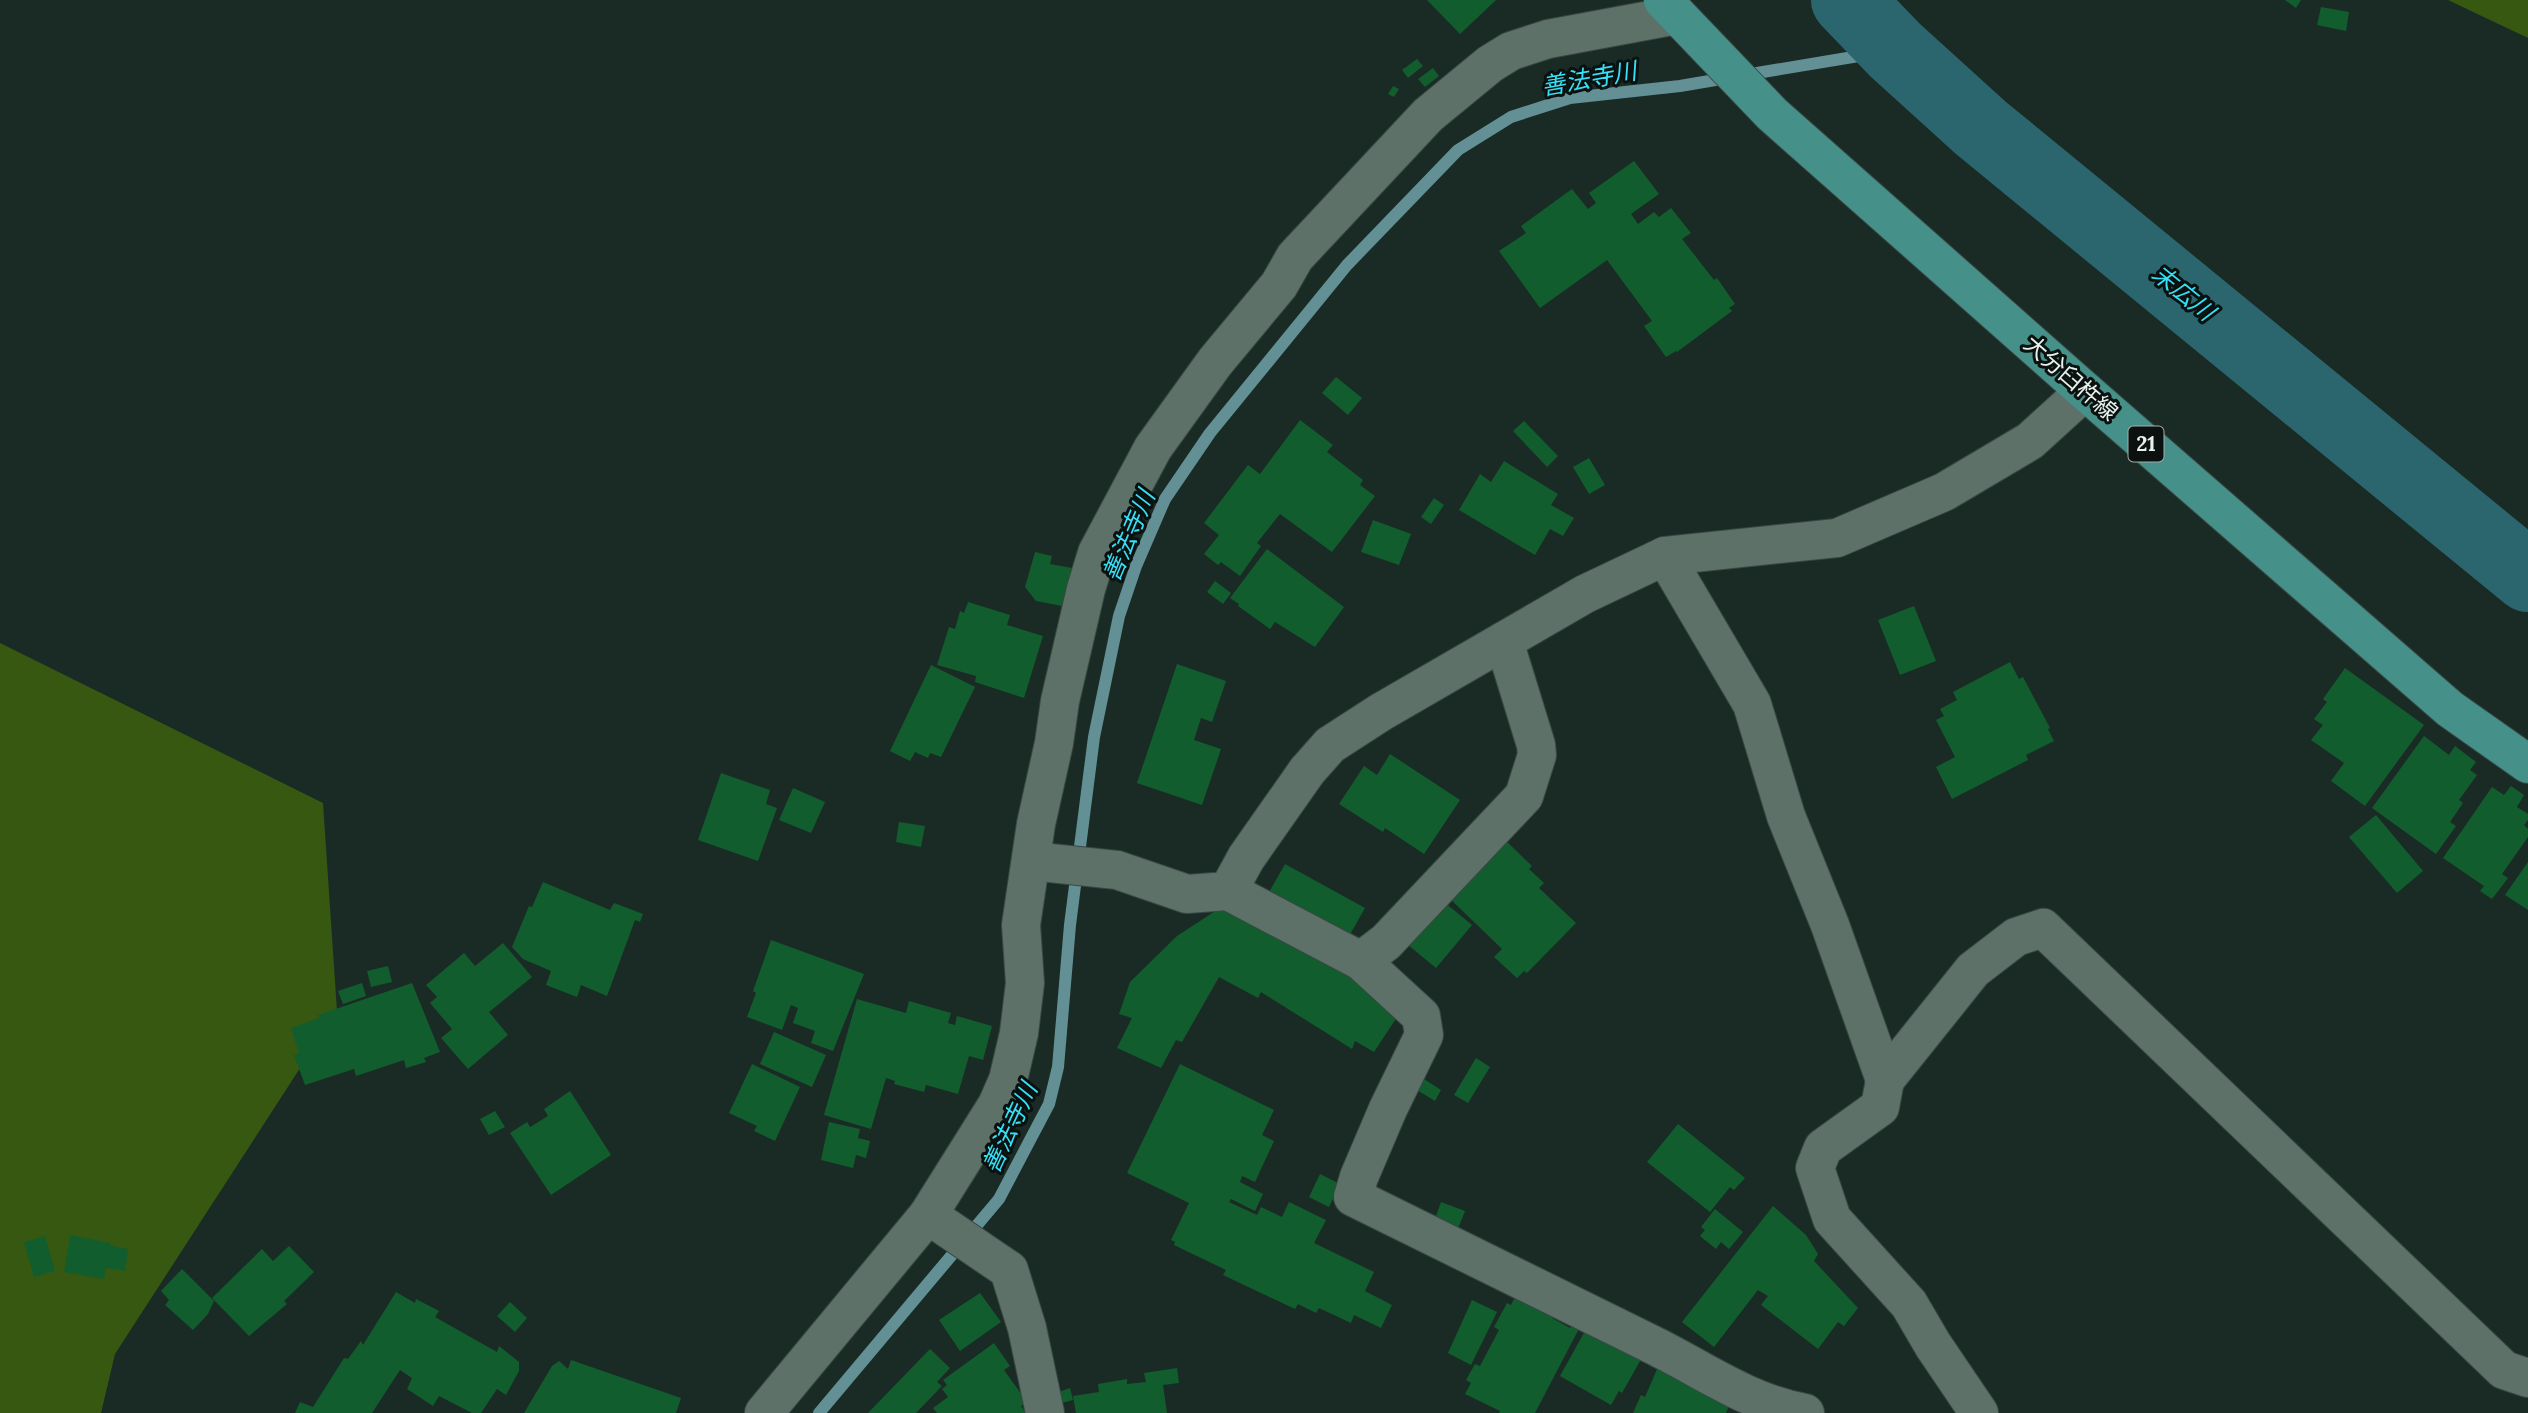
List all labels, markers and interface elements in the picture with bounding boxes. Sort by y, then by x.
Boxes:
water label: 善法寺川 [1539,54,1642,102]
water label: 末広川 [2146,258,2223,329]
street label: 大分臼杵線 [2018,329,2124,426]
road number: 21 [2128,426,2164,462]
water label: 善法寺川 [1096,483,1163,586]
water label: 善法寺川 [975,1075,1045,1178]

